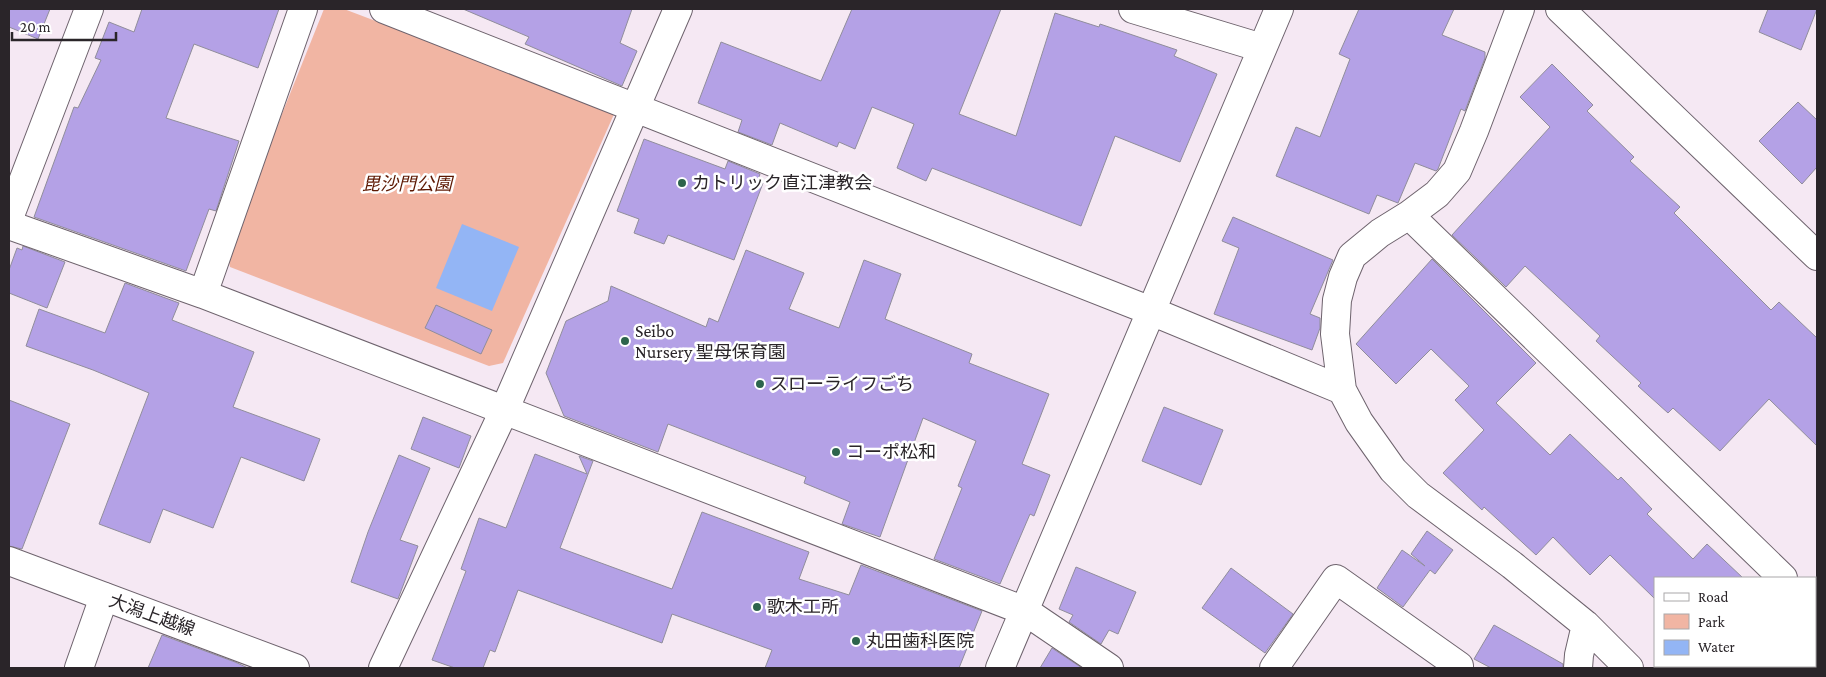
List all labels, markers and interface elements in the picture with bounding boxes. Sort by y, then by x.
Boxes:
scale bar [12,10,116,42]
text: 20 m [20,19,51,35]
place label: カトリック直江津教会 [692,173,872,193]
park label: 毘沙門公園 [362,174,455,194]
marker: カトリック直江津教会 [676,177,688,189]
place label: Seibo Nursery 聖母保育園 [635,321,786,362]
marker: Seibo Nursery 聖母保育園 [619,335,631,347]
place label: スローライフごち [770,374,914,394]
marker: スローライフごち [754,378,766,390]
place label: コーポ松和 [846,442,936,462]
marker: コーポ松和 [830,446,842,458]
legend [1654,577,1816,667]
text: Road [1698,589,1729,605]
street label: 大潟上越線 [106,590,198,640]
place label: 歌木工所 [767,597,839,617]
marker: 歌木工所 [751,601,763,613]
text: Park [1698,614,1725,630]
place label: 丸田歯科医院 [866,631,974,651]
marker: 丸田歯科医院 [850,635,862,647]
text: Water [1698,639,1735,655]

